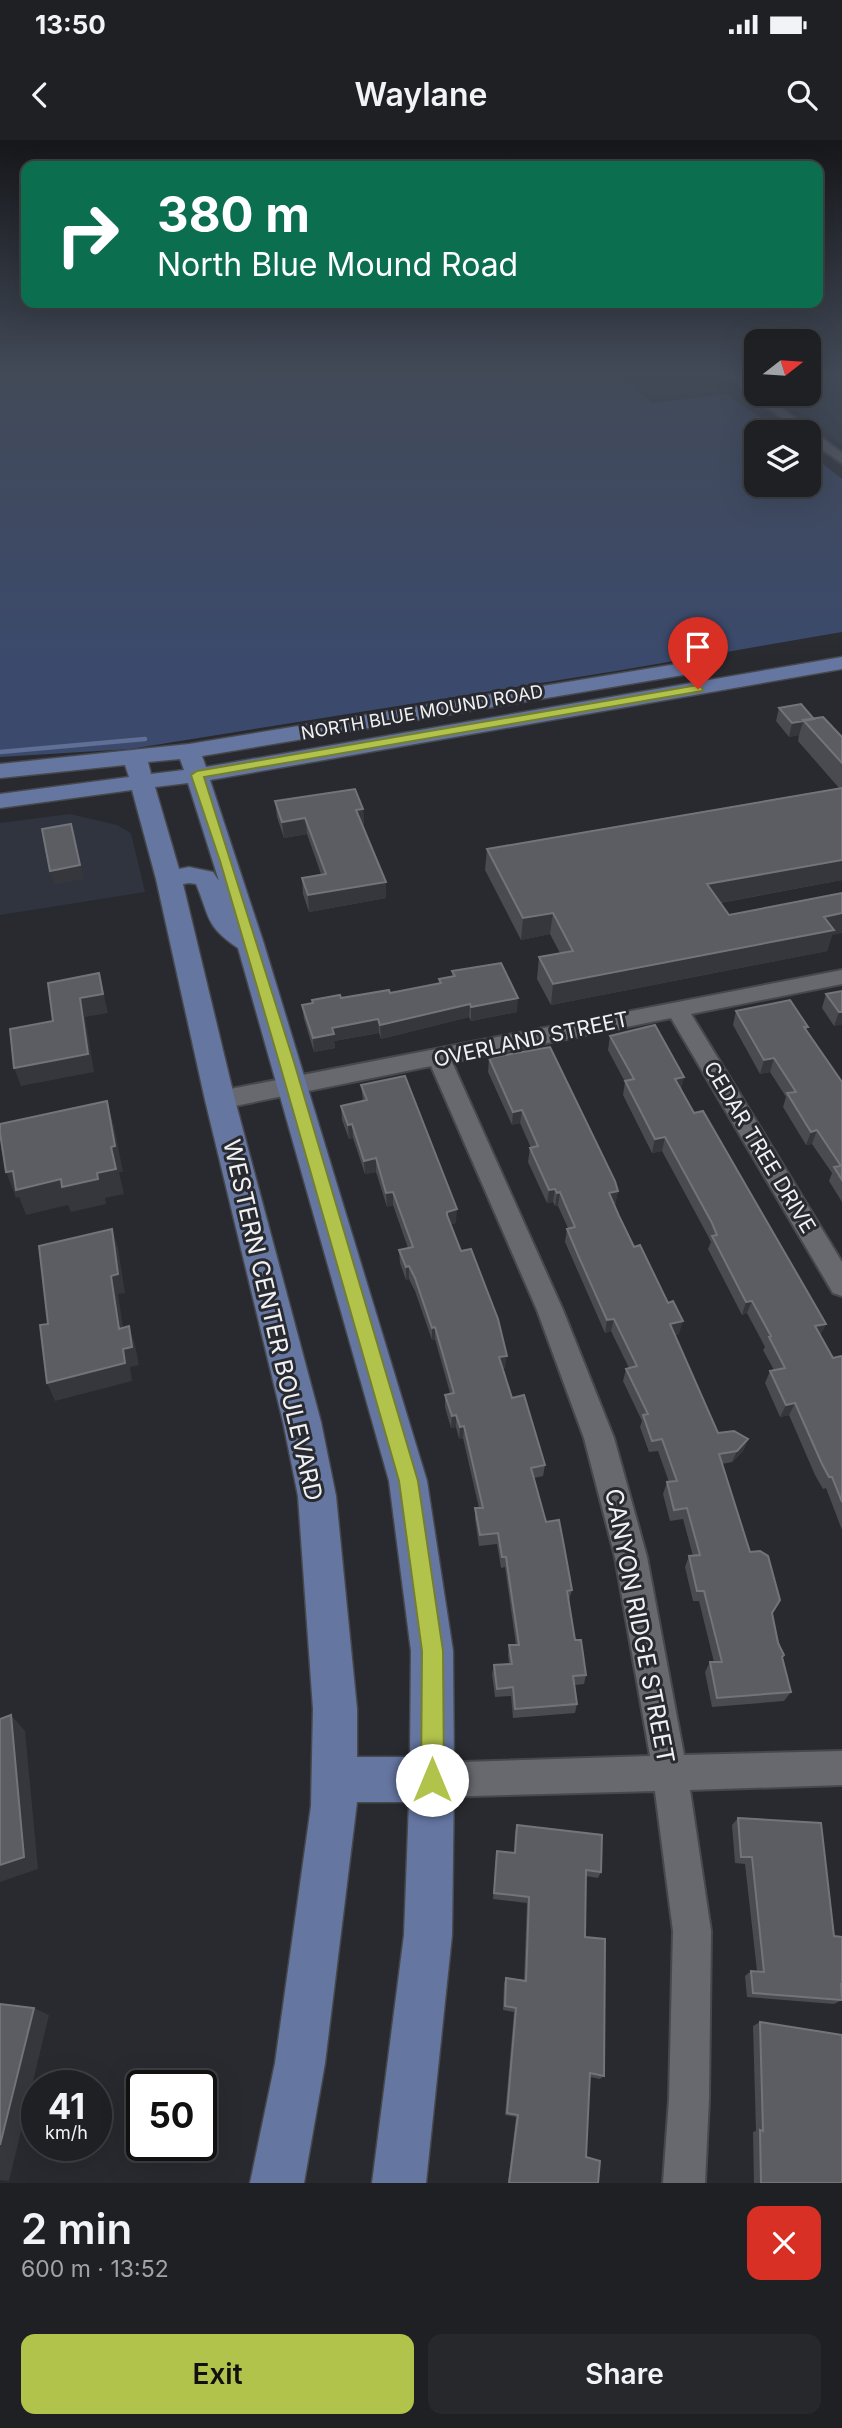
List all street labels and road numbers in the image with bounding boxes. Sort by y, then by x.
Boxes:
street label: NORTH BLUE MOUND ROAD [299,680,545,744]
street label: OVERLAND STREET [431,1006,631,1072]
street label: CEDAR TREE DRIVE [699,1057,821,1237]
street label: WESTERN CENTER BOULEVARD [217,1136,329,1504]
street label: CANYON RIDGE STREET [599,1486,681,1766]

